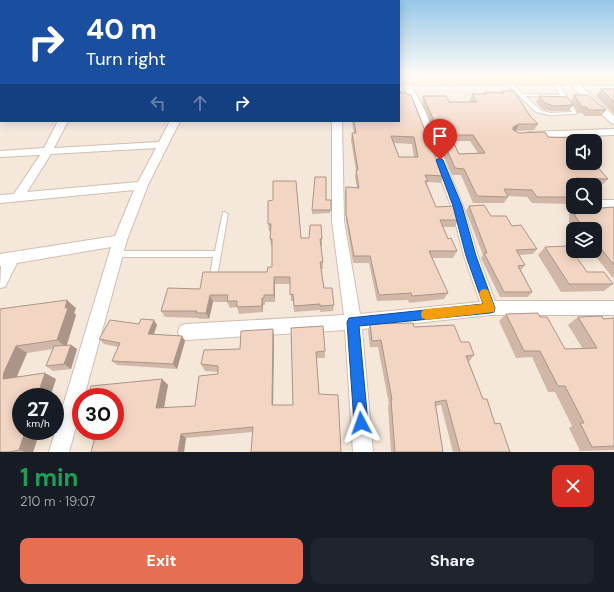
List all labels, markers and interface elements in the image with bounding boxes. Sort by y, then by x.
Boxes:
text: 40 m [86,11,157,48]
icon: right [20,16,72,68]
text: Turn right [86,47,166,71]
icon: left [147,92,169,114]
icon: ahead [189,92,211,114]
icon: right [231,92,253,114]
pin [423,119,457,160]
icon: arrive [429,125,451,147]
map controls [566,134,602,258]
button: sound [566,134,602,170]
button: search [566,178,602,214]
button: layers [566,222,602,258]
speed limit sign: 30 [72,388,124,440]
text: 27 [27,396,49,422]
position arrow [340,402,382,444]
text: km/h [26,417,50,430]
text: 1 min [20,462,78,493]
button: close [552,465,594,507]
text: 210 m · 19:07 [20,493,95,510]
button: Exit [20,538,303,584]
button: Share [311,538,594,584]

